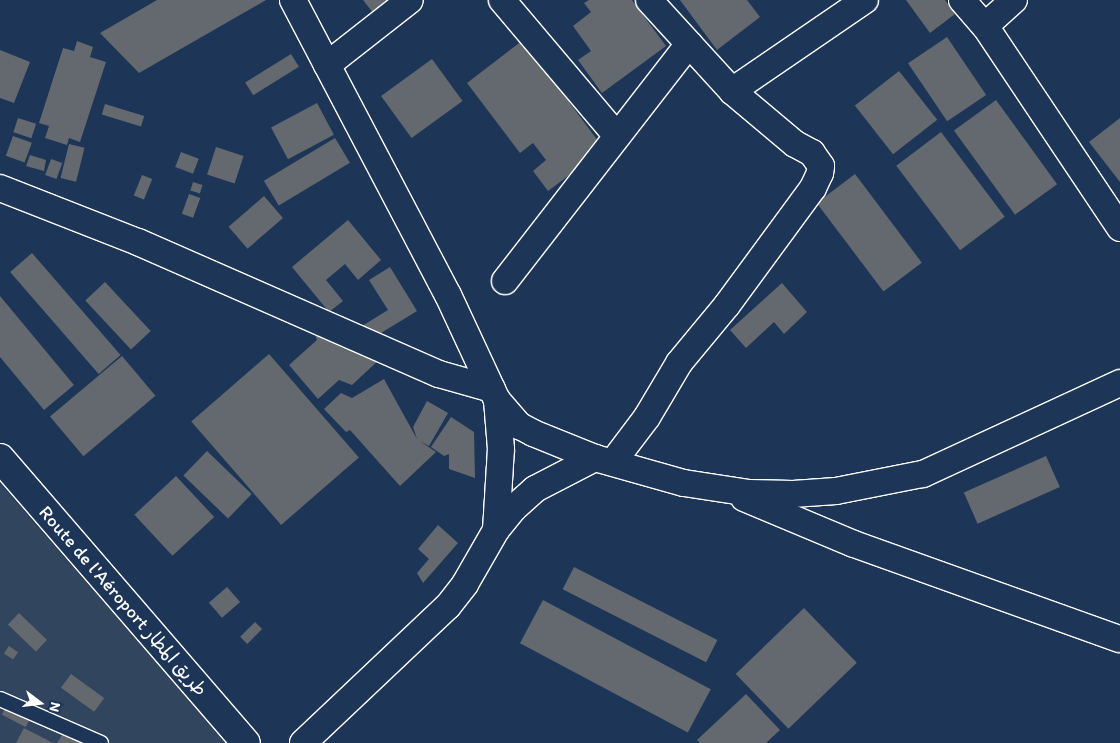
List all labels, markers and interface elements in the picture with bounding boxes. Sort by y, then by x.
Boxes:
street label: Route de l'Aéroport طريق المطار [34,501,212,701]
north arrow [15,678,65,728]
text: N [46,700,64,714]

